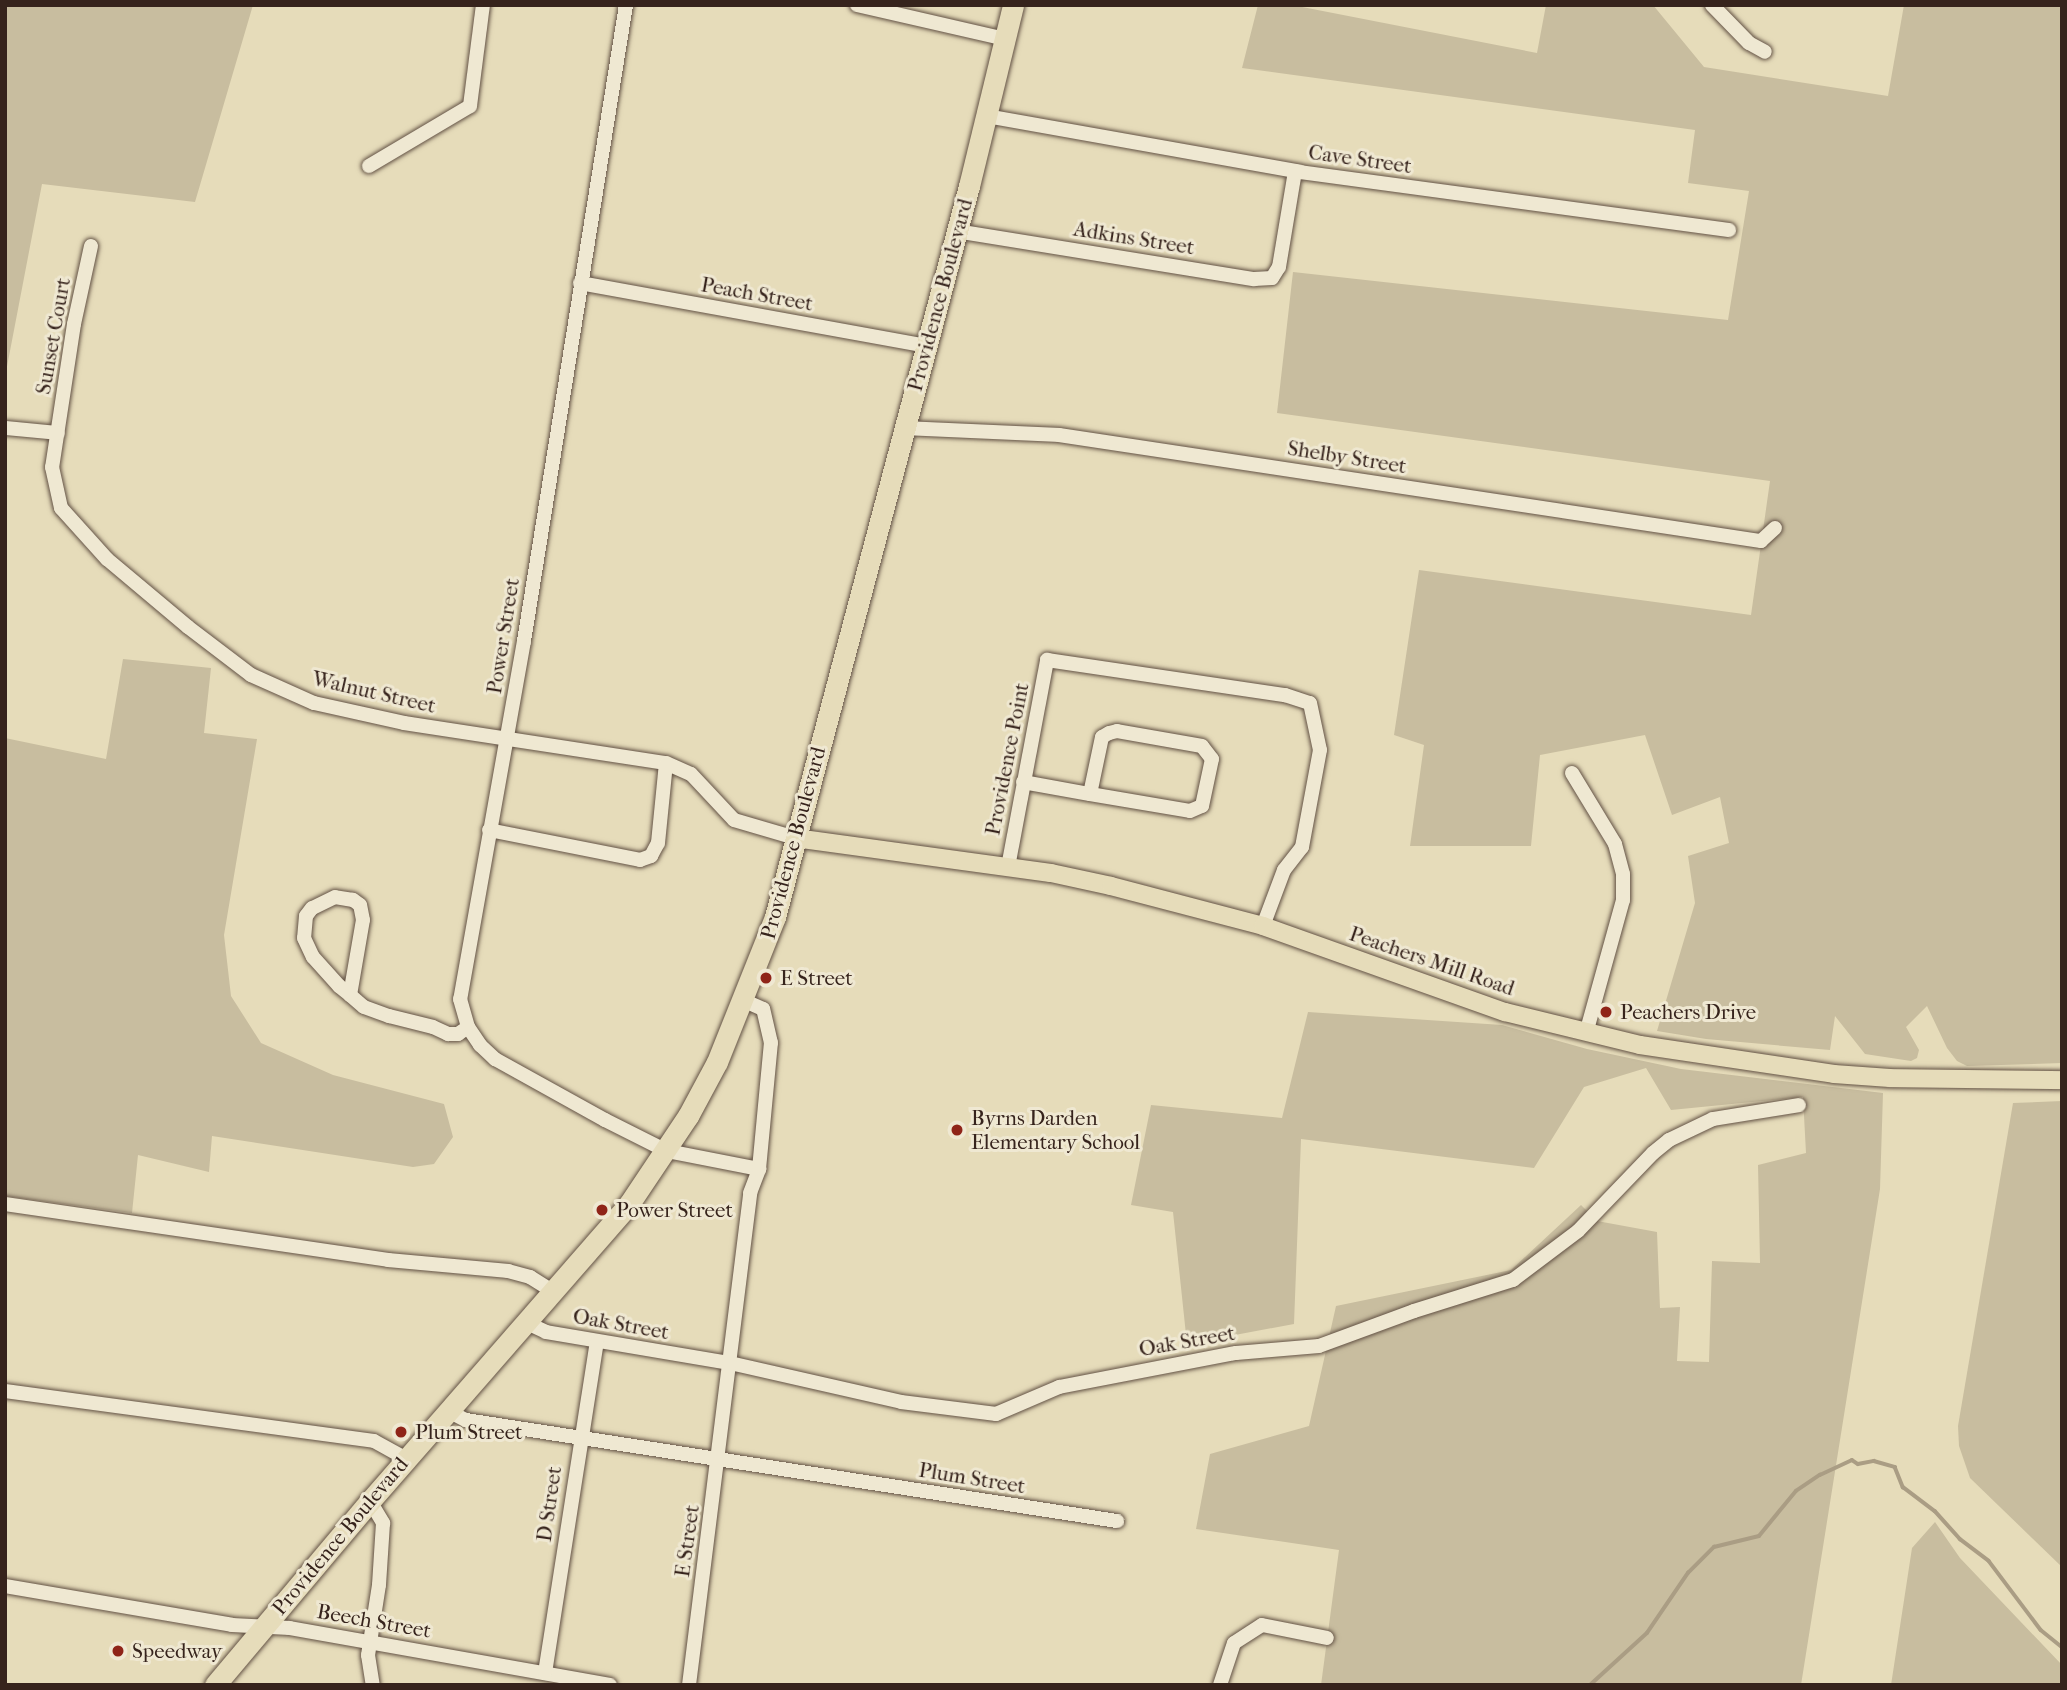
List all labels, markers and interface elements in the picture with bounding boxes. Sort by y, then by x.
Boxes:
street label: Cave Street [1307,139,1413,179]
street label: Providence Boulevard [902,196,978,394]
street label: Adkins Street [1072,216,1196,260]
street label: Peach Street [699,272,815,316]
street label: Sunset Court [30,276,76,396]
street label: Shelby Street [1286,435,1408,479]
street label: Power Street [481,576,525,696]
street label: Walnut Street [310,666,438,718]
street label: Providence Point [980,681,1034,837]
street label: Providence Boulevard [755,744,831,942]
street label: Peachers Mill Road [1346,921,1518,1001]
place label: E Street [780,965,853,991]
marker: E Street [758,970,774,986]
place label: Peachers Drive [1620,999,1756,1025]
marker: Peachers Drive [1598,1004,1614,1020]
place label: Byrns Darden Elementary School [971,1105,1140,1155]
marker: Byrns Darden Elementary School [949,1122,965,1138]
place label: Power Street [616,1197,733,1223]
marker: Power Street [594,1202,610,1218]
street label: Oak Street [571,1303,671,1345]
street label: Oak Street [1137,1320,1237,1362]
place label: Plum Street [415,1419,523,1445]
marker: Plum Street [393,1424,409,1440]
street label: Providence Boulevard [267,1452,413,1620]
street label: Plum Street [917,1457,1027,1499]
street label: D Street [531,1465,567,1543]
street label: E Street [669,1503,705,1579]
street label: Beech Street [315,1599,433,1643]
place label: Speedway [132,1638,222,1664]
marker: Speedway [110,1643,126,1659]

